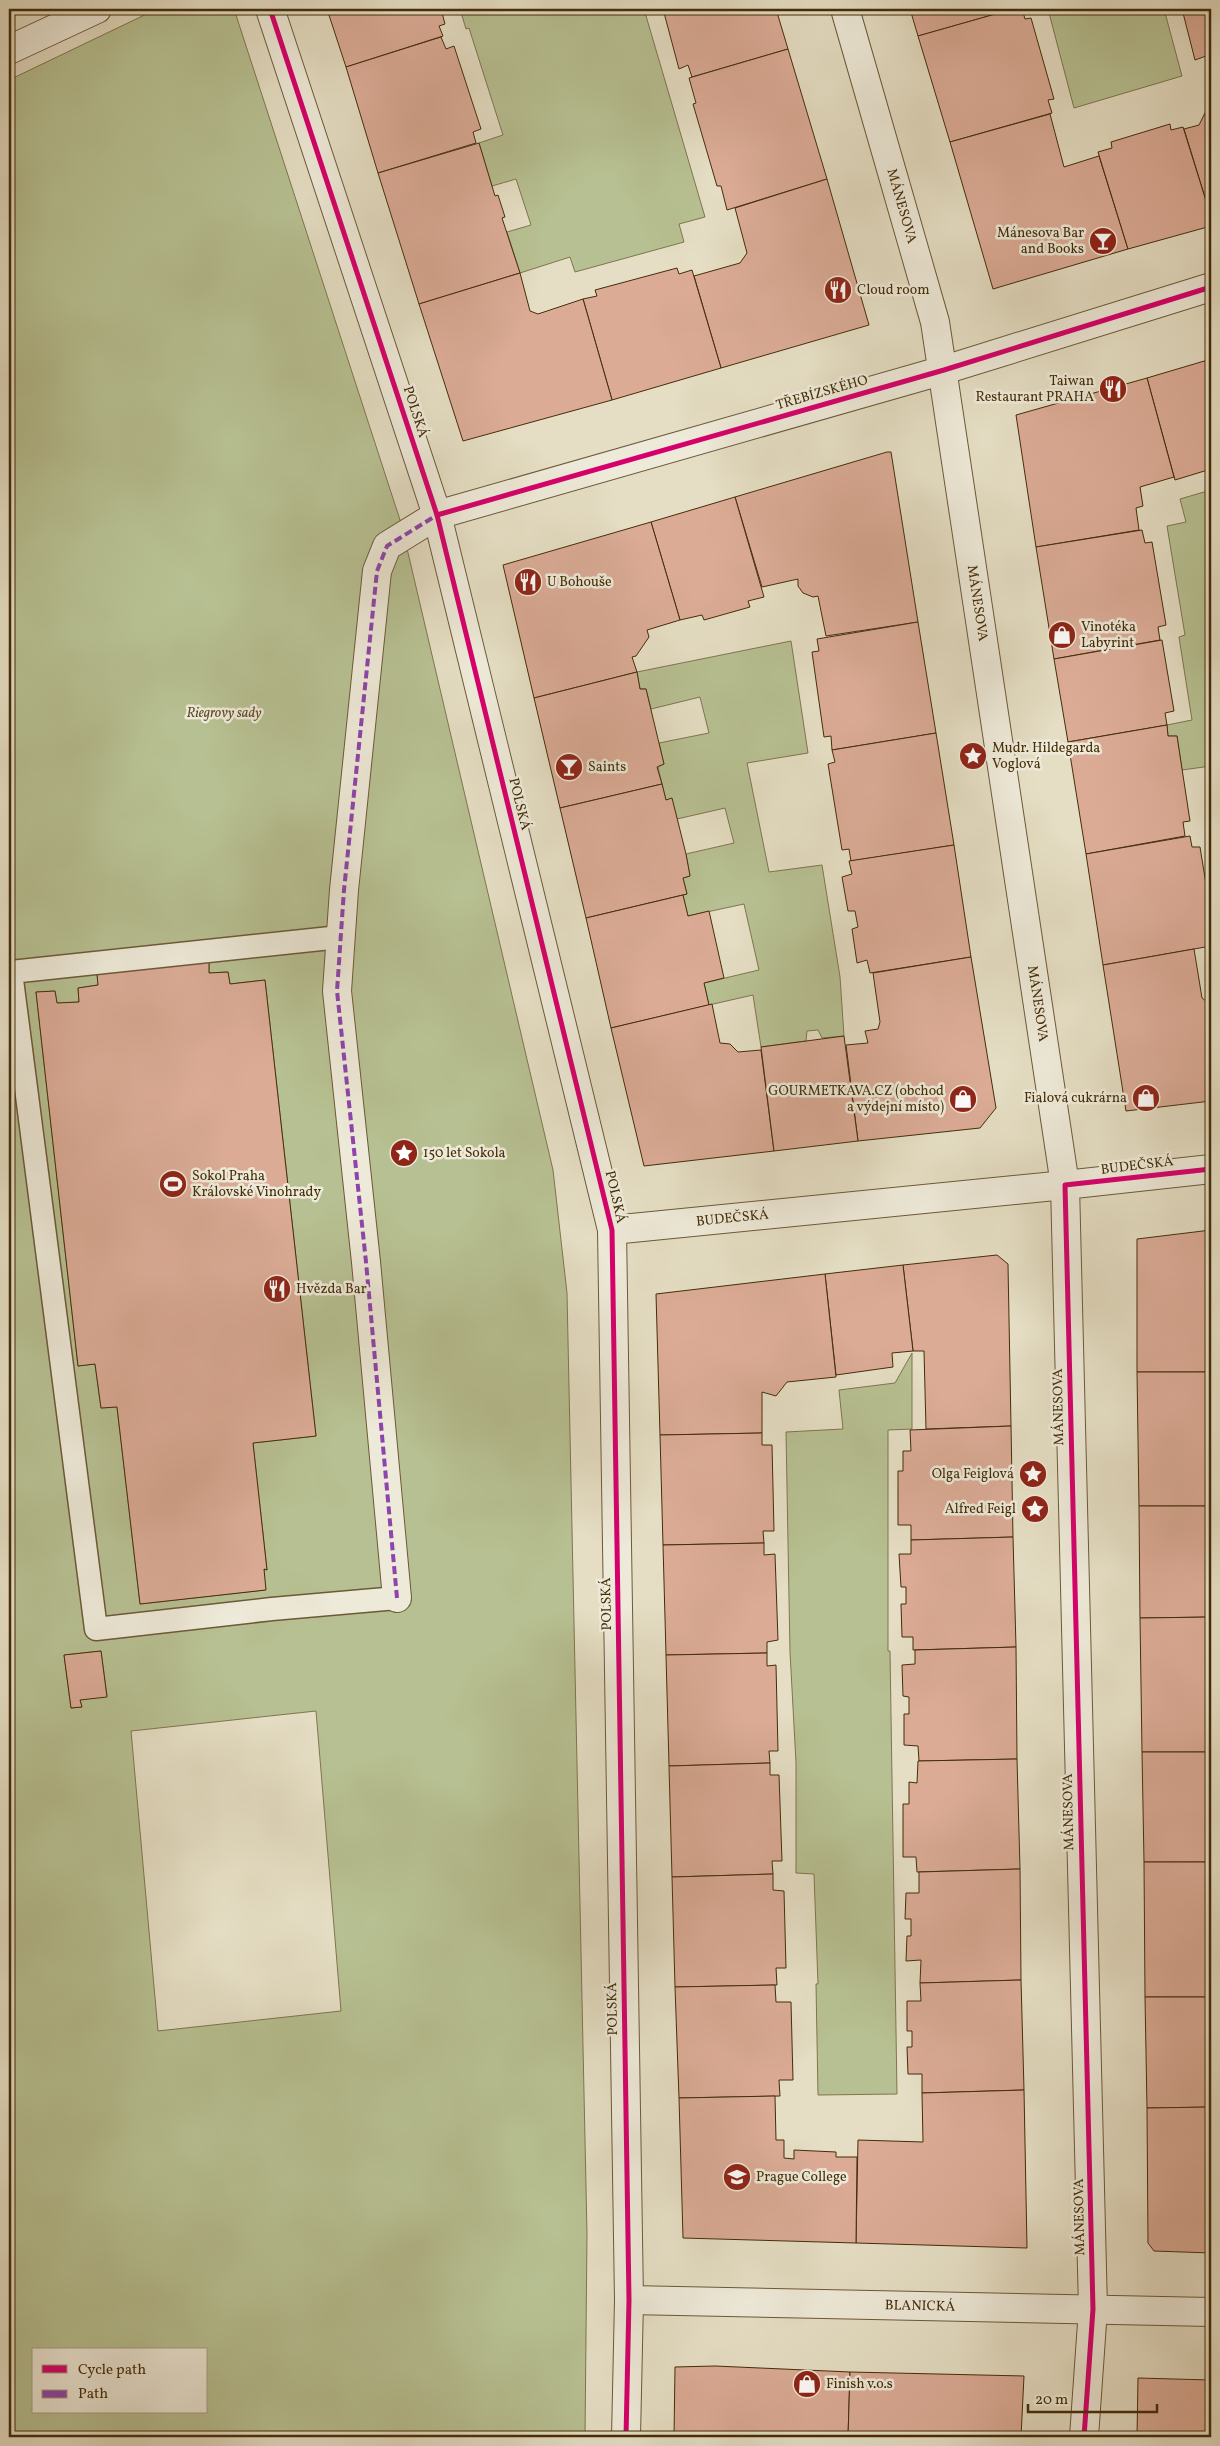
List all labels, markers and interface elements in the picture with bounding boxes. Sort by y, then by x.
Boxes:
street label: MÁNESOVA [882,166,921,246]
place label: Mánesova Bar and Books [997,224,1084,259]
bar icon: Mánesova Bar and Books [1088,226,1118,256]
restaurant icon: Cloud room [823,275,853,305]
place label: Cloud room [857,281,930,300]
street label: TŘEBÍZSKÉHO [774,370,870,415]
place label: Taiwan Restaurant PRAHA [975,372,1094,407]
restaurant icon: Taiwan Restaurant PRAHA [1098,374,1128,404]
street label: POLSKÁ [398,384,432,440]
street label: MÁNESOVA [962,564,993,643]
restaurant icon: U Bohouše [513,567,543,597]
place label: U Bohouše [547,573,612,592]
place label: Vinotéka Labyrint [1081,618,1136,653]
shop icon: Vinotéka Labyrint [1047,620,1077,650]
park label: Riegrovy sady [186,704,262,723]
place label: Mudr. Hildegarda Voglová [992,739,1100,774]
place icon: Mudr. Hildegarda Voglová [958,741,988,771]
bar icon: Saints [554,752,584,782]
place label: Saints [588,758,626,777]
street label: POLSKÁ [503,776,535,832]
street label: MÁNESOVA [1023,964,1053,1043]
place label: GOURMETKAVA.CZ (obchod a výdejní místo) [768,1082,944,1117]
shop icon: Fialová cukrárna [1131,1083,1161,1113]
shop icon: GOURMETKAVA.CZ (obchod a výdejní místo) [948,1084,978,1114]
place label: Fialová cukrárna [1024,1089,1127,1108]
place icon: 150 let Sokola [389,1138,419,1168]
place label: 150 let Sokola [423,1144,506,1163]
street label: BUDEČSKÁ [1100,1152,1175,1180]
place label: Sokol Praha Královské Vinohrady [192,1167,322,1202]
sports icon: Sokol Praha Královské Vinohrady [158,1169,188,1199]
street label: POLSKÁ [600,1169,630,1225]
street label: BUDEČSKÁ [695,1205,770,1231]
restaurant icon: Hvězda Bar [262,1274,292,1304]
place label: Hvězda Bar [296,1280,367,1299]
street label: MÁNESOVA [1049,1368,1069,1446]
place icon: Olga Feiglová [1018,1459,1048,1489]
place label: Olga Feiglová [932,1465,1014,1484]
place icon: Alfred Feigl [1020,1494,1050,1524]
place label: Alfred Feigl [945,1500,1016,1519]
street label: POLSKÁ [597,1577,617,1631]
street label: MÁNESOVA [1059,1773,1079,1851]
street label: POLSKÁ [603,1982,623,2036]
school or university icon: Prague College [722,2162,752,2192]
place label: Prague College [756,2168,847,2187]
street label: MÁNESOVA [1070,2178,1090,2256]
street label: BLANICKÁ [885,2296,955,2316]
legend [32,2348,208,2414]
text: Cycle path [78,2360,146,2381]
shop icon: Finish v.o.s [792,2369,822,2399]
place label: Finish v.o.s [826,2375,893,2394]
scale bar [1028,2381,1156,2413]
text: Path [78,2384,108,2405]
text: 20 m [1035,2390,1068,2411]

